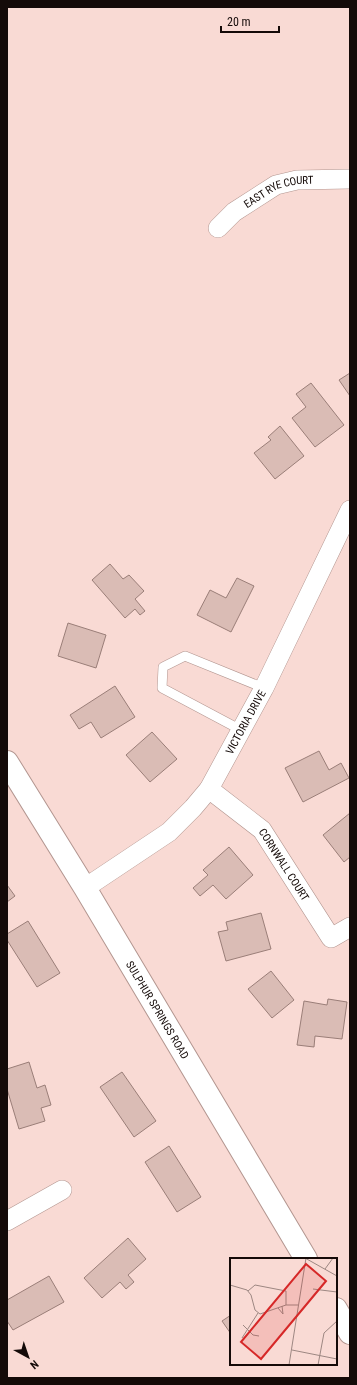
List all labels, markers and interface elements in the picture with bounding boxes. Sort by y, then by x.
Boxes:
scale bar [221,8,279,34]
text: 20 m [227,15,251,29]
street label: EAST RYE COURT [242,174,314,211]
street label: VICTORIA DRIVE [223,687,269,757]
street label: CORNWALL COURT [256,826,312,904]
street label: SULPHUR SPRINGS ROAD [123,959,191,1061]
inset map [230,1258,337,1365]
north arrow [8,1337,48,1377]
text: N [27,1357,41,1372]

